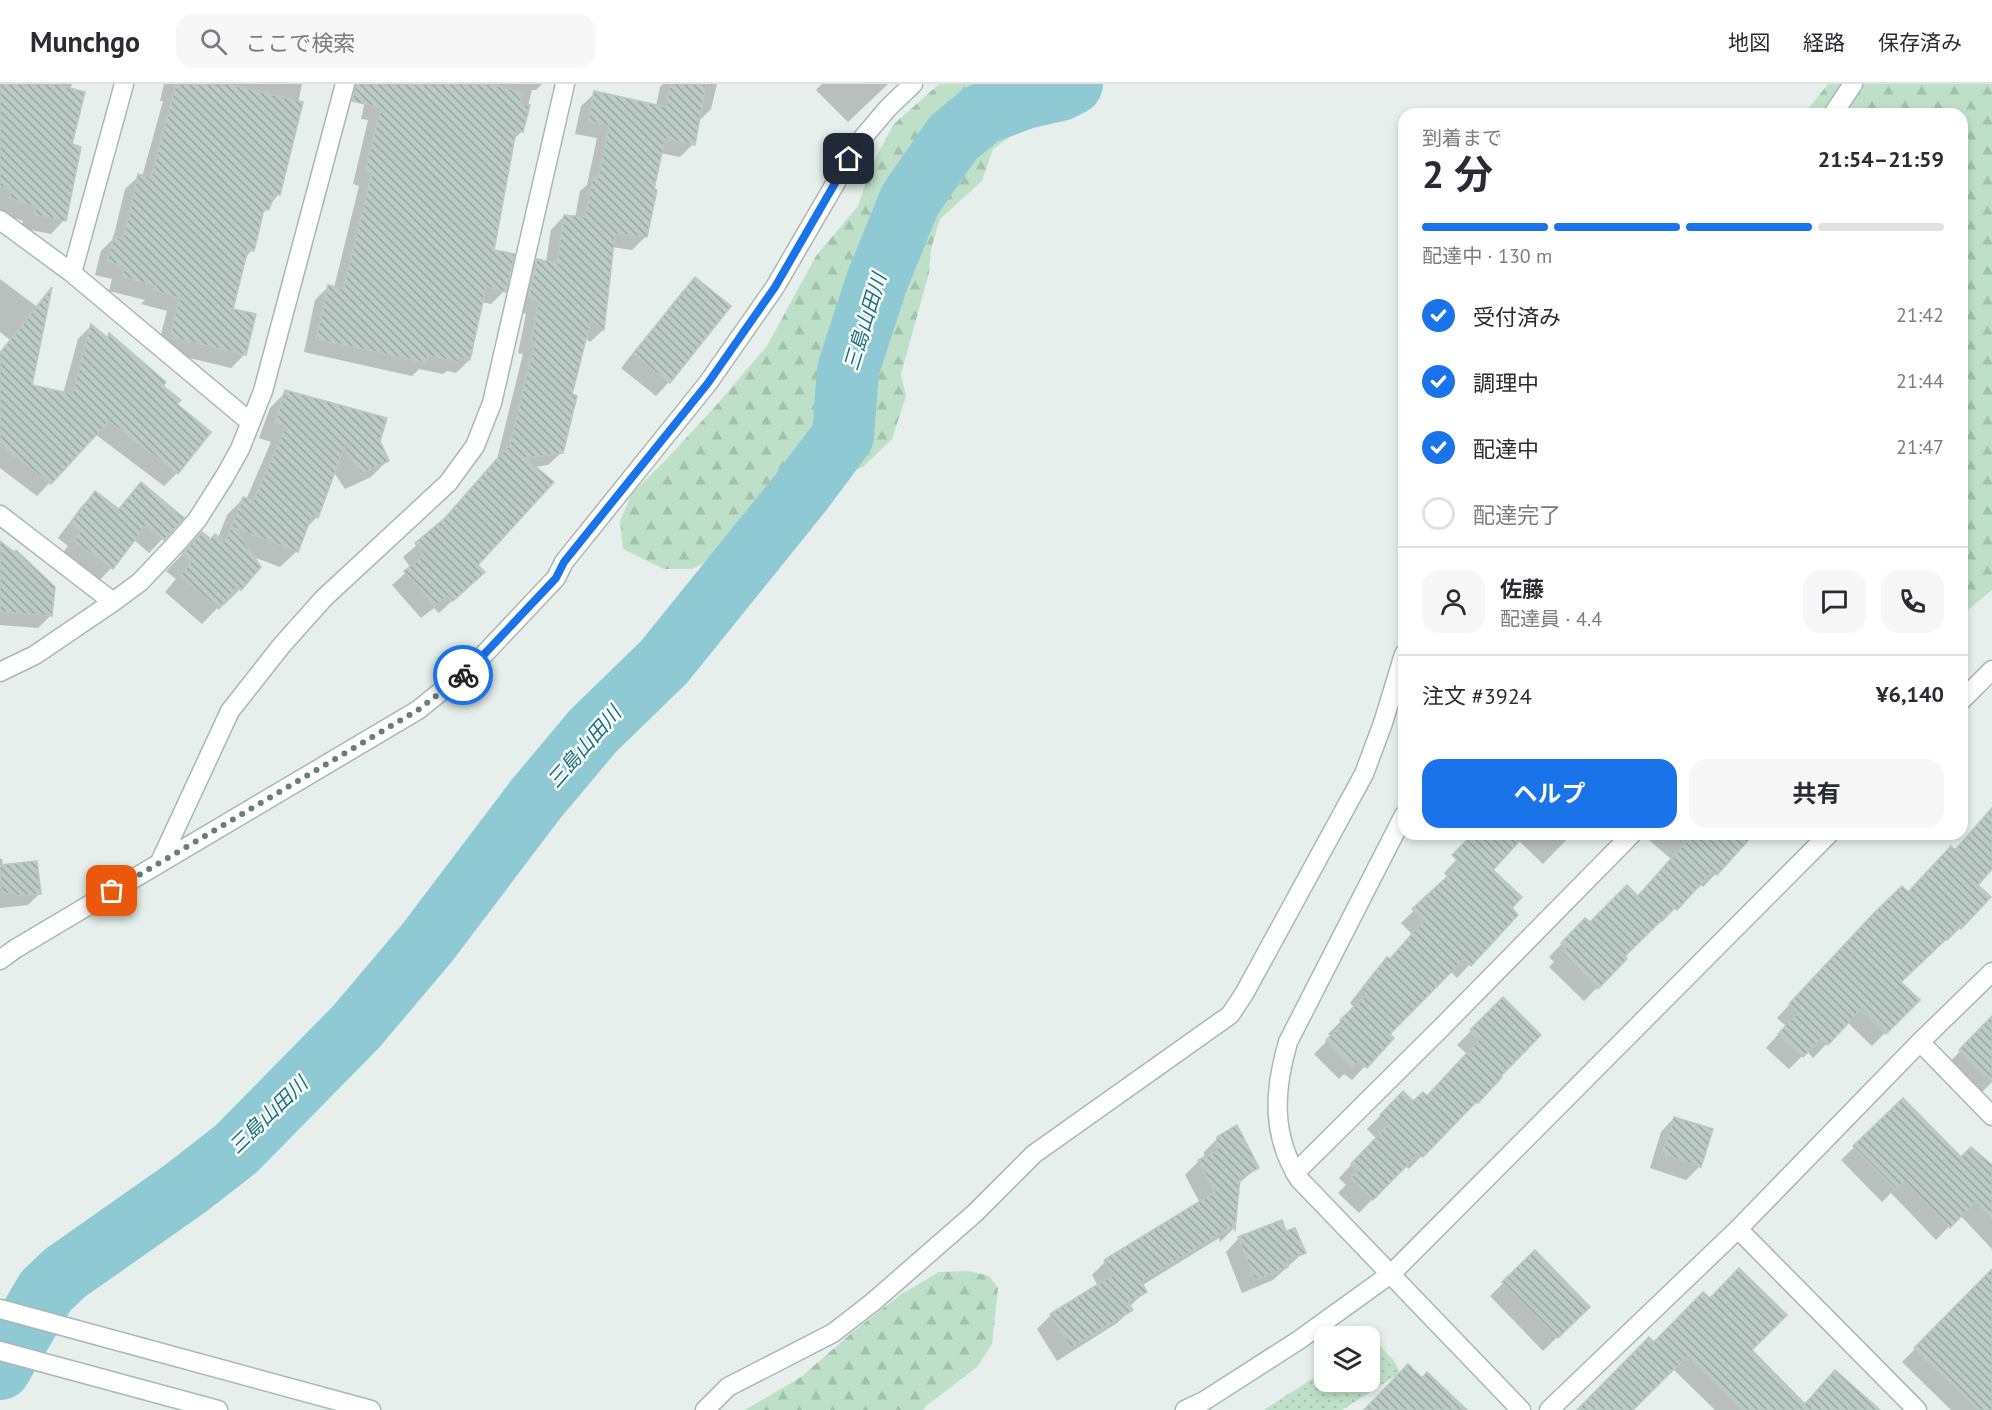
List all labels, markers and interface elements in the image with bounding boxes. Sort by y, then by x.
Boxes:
search box [176,14,596,68]
text: Munchgo [30,23,140,60]
icon: search [197,25,230,58]
text: ここで検索 [245,29,355,57]
text: 地図 [1728,29,1770,56]
text: 経路 [1803,29,1845,56]
text: 保存済み [1878,29,1962,56]
text: 到着まで [1422,125,1502,151]
pin [823,133,874,184]
icon: home [832,142,865,175]
text: 21:54–21:59 [1818,145,1944,173]
text: 2 分 [1422,148,1493,199]
text: 配達中 · 130 m [1422,243,1552,269]
water label: 三島山田川 [838,268,893,374]
icon: check [1422,299,1455,332]
text: 21:42 [1896,302,1944,328]
text: 受付済み [1473,303,1561,331]
icon: check [1422,365,1455,398]
text: 21:44 [1896,368,1944,394]
text: 調理中 [1473,369,1539,397]
icon: check [1422,431,1455,464]
text: 21:47 [1896,434,1944,460]
text: 配達中 [1473,435,1539,463]
text: 配達完了 [1473,501,1561,529]
button: person [1422,570,1485,633]
button: chat [1803,570,1866,633]
button: phone [1881,570,1944,633]
text: 佐藤 [1500,575,1544,603]
text: 配達員 · 4.4 [1500,606,1602,632]
courier [433,645,493,705]
icon: bike [447,659,480,692]
text: ¥6,140 [1876,680,1944,708]
text: 注文 #3924 [1422,682,1532,710]
water label: 三島山田川 [541,699,628,793]
button: ヘルプ [1422,759,1677,828]
button: 共有 [1689,759,1944,828]
pin [86,865,137,916]
icon: bag [95,874,128,907]
water label: 三島山田川 [223,1070,314,1159]
map controls [1314,1326,1380,1392]
button: layers [1314,1326,1380,1392]

